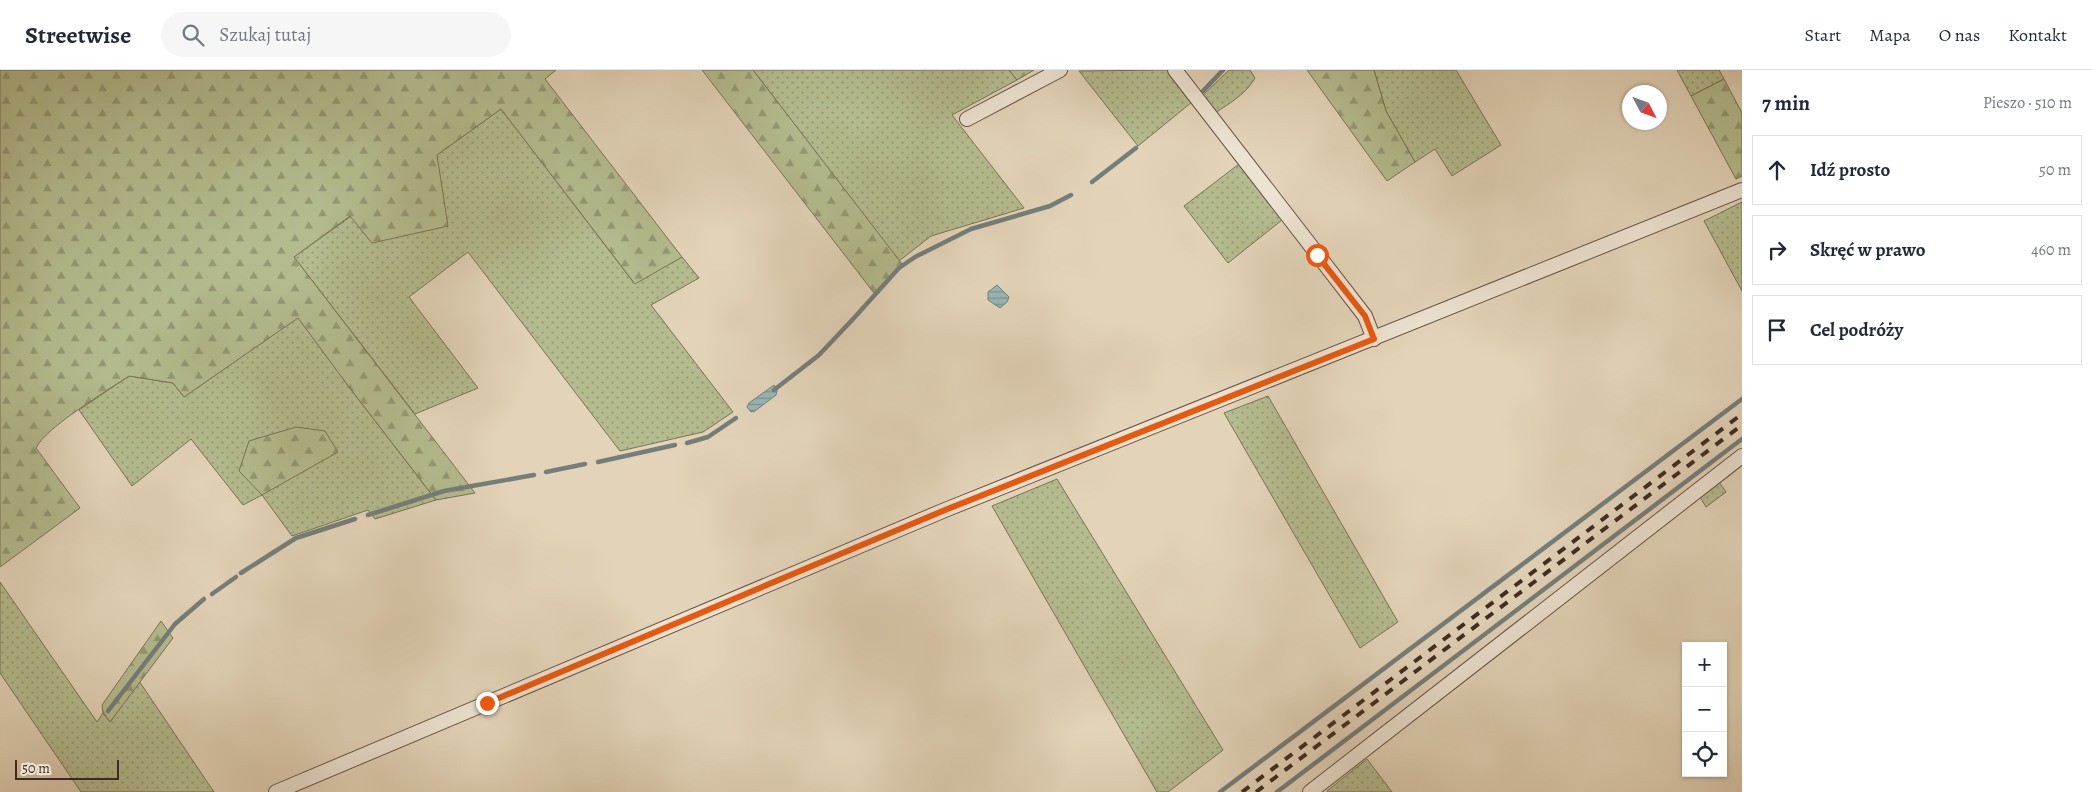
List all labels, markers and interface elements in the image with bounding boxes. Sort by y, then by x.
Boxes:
search box [161,12,511,57]
text: Streetwise [25,19,131,51]
icon: search [179,21,207,49]
text: Szukaj tutaj [219,22,311,48]
text: Start [1805,23,1841,47]
text: Mapa [1869,23,1911,47]
text: O nas [1939,23,1980,47]
text: Kontakt [2008,23,2067,47]
north arrow [1622,85,1667,130]
text: 7 min [1762,89,1810,117]
text: Pieszo · 510 m [1983,92,2072,114]
icon: ahead [1763,156,1791,184]
text: Idź prosto [1810,157,1890,183]
text: 50 m [2039,159,2071,181]
icon: right [1763,236,1791,264]
text: Skręć w prawo [1810,237,1925,263]
text: 460 m [2031,239,2071,261]
route start [1306,244,1329,267]
icon: arrive [1763,316,1791,344]
text: Cel podróży [1810,317,1903,343]
map controls [1682,642,1727,777]
button: + [1682,642,1727,687]
button: − [1682,687,1727,732]
route end [476,692,499,715]
button: locate [1682,732,1727,777]
scale bar [15,757,119,780]
text: 50 m [22,759,50,778]

